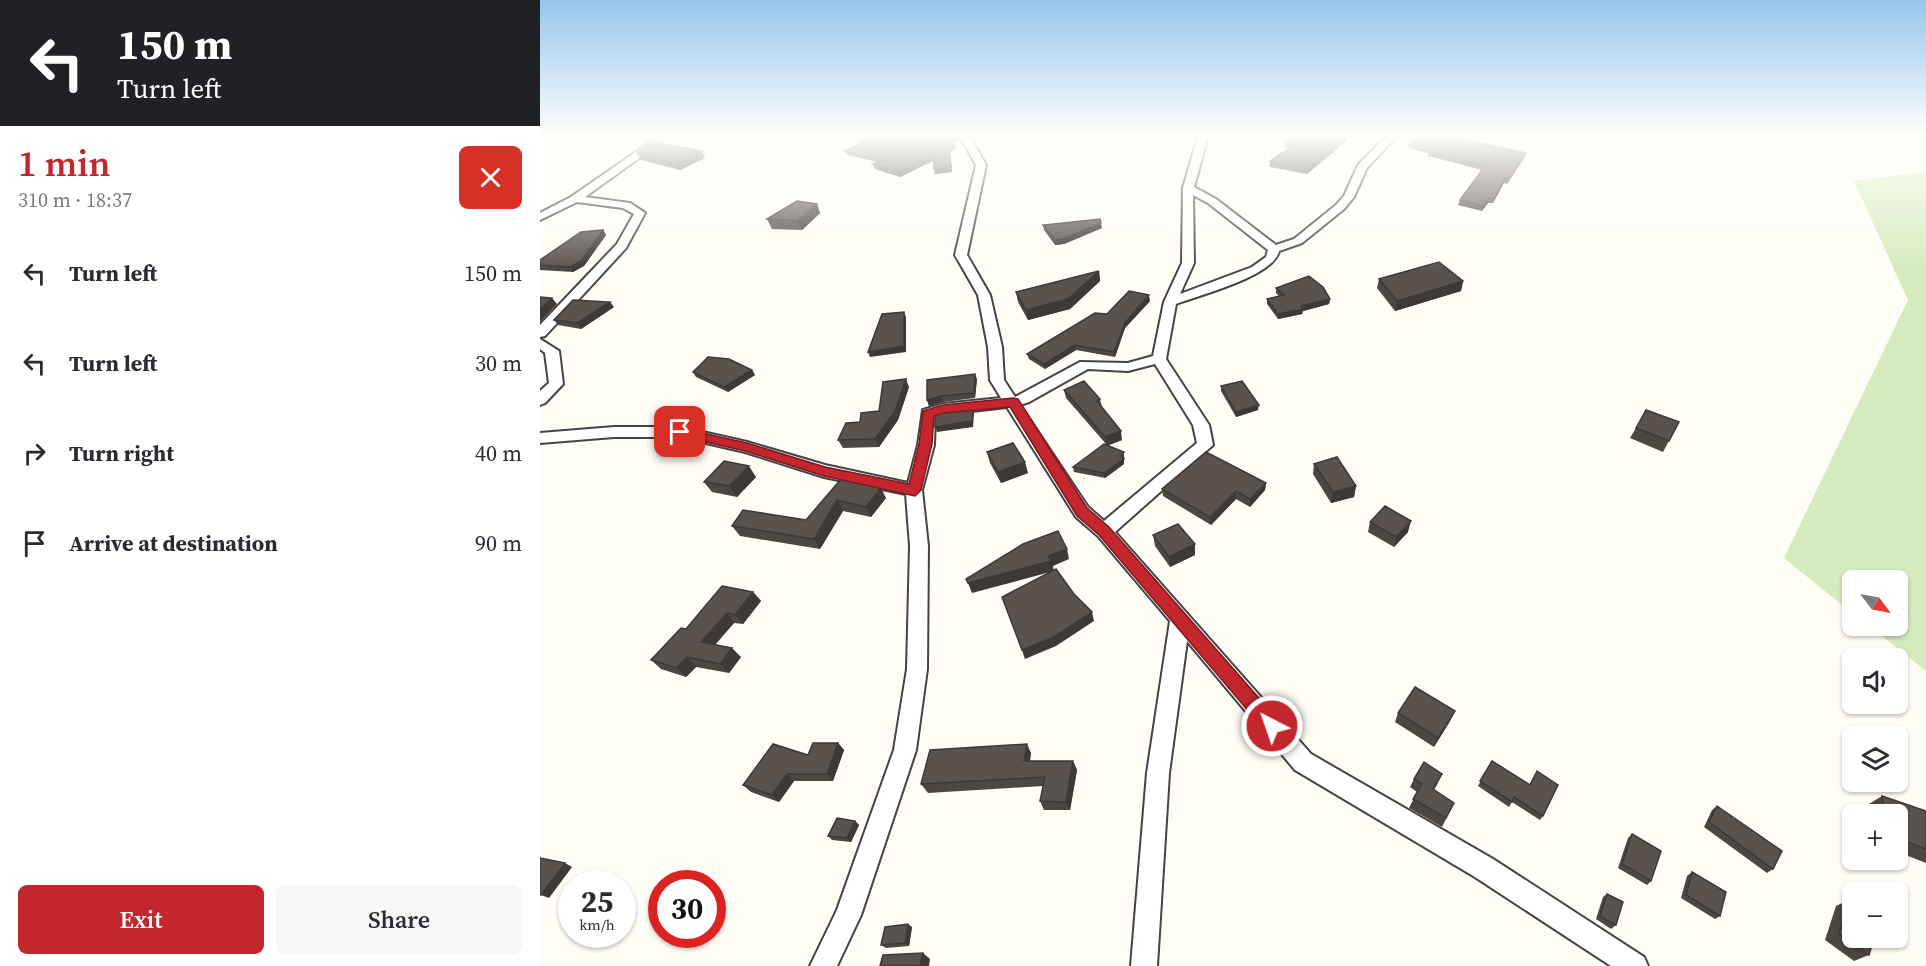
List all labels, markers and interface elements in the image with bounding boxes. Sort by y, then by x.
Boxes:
text: 150 m [117,15,232,73]
icon: left [18,24,96,102]
text: Turn left [117,70,221,107]
text: 1 min [18,139,110,188]
button: close [459,146,522,209]
text: 310 m · 18:37 [18,186,132,214]
icon: left [18,257,51,290]
text: Turn left [69,258,157,288]
text: 150 m [464,258,522,288]
icon: left [18,347,51,380]
text: Turn left [69,348,157,378]
text: 30 m [475,348,522,378]
pin [654,406,705,457]
icon: arrive [663,415,696,448]
icon: right [18,437,51,470]
text: Turn right [69,438,174,468]
text: 40 m [475,438,522,468]
icon: arrive [18,527,51,560]
text: Arrive at destination [69,528,278,558]
text: 90 m [475,528,522,558]
north arrow [1842,570,1908,636]
map controls [1842,570,1908,948]
button: sound [1842,648,1908,714]
position arrow [1240,694,1304,758]
button: layers [1842,726,1908,792]
button: + [1842,804,1908,870]
speed limit sign: 30 [648,870,726,948]
text: 25 [581,881,613,922]
button: − [1842,882,1908,948]
button: Exit [18,885,264,954]
button: Share [276,885,522,954]
text: km/h [579,914,615,935]

